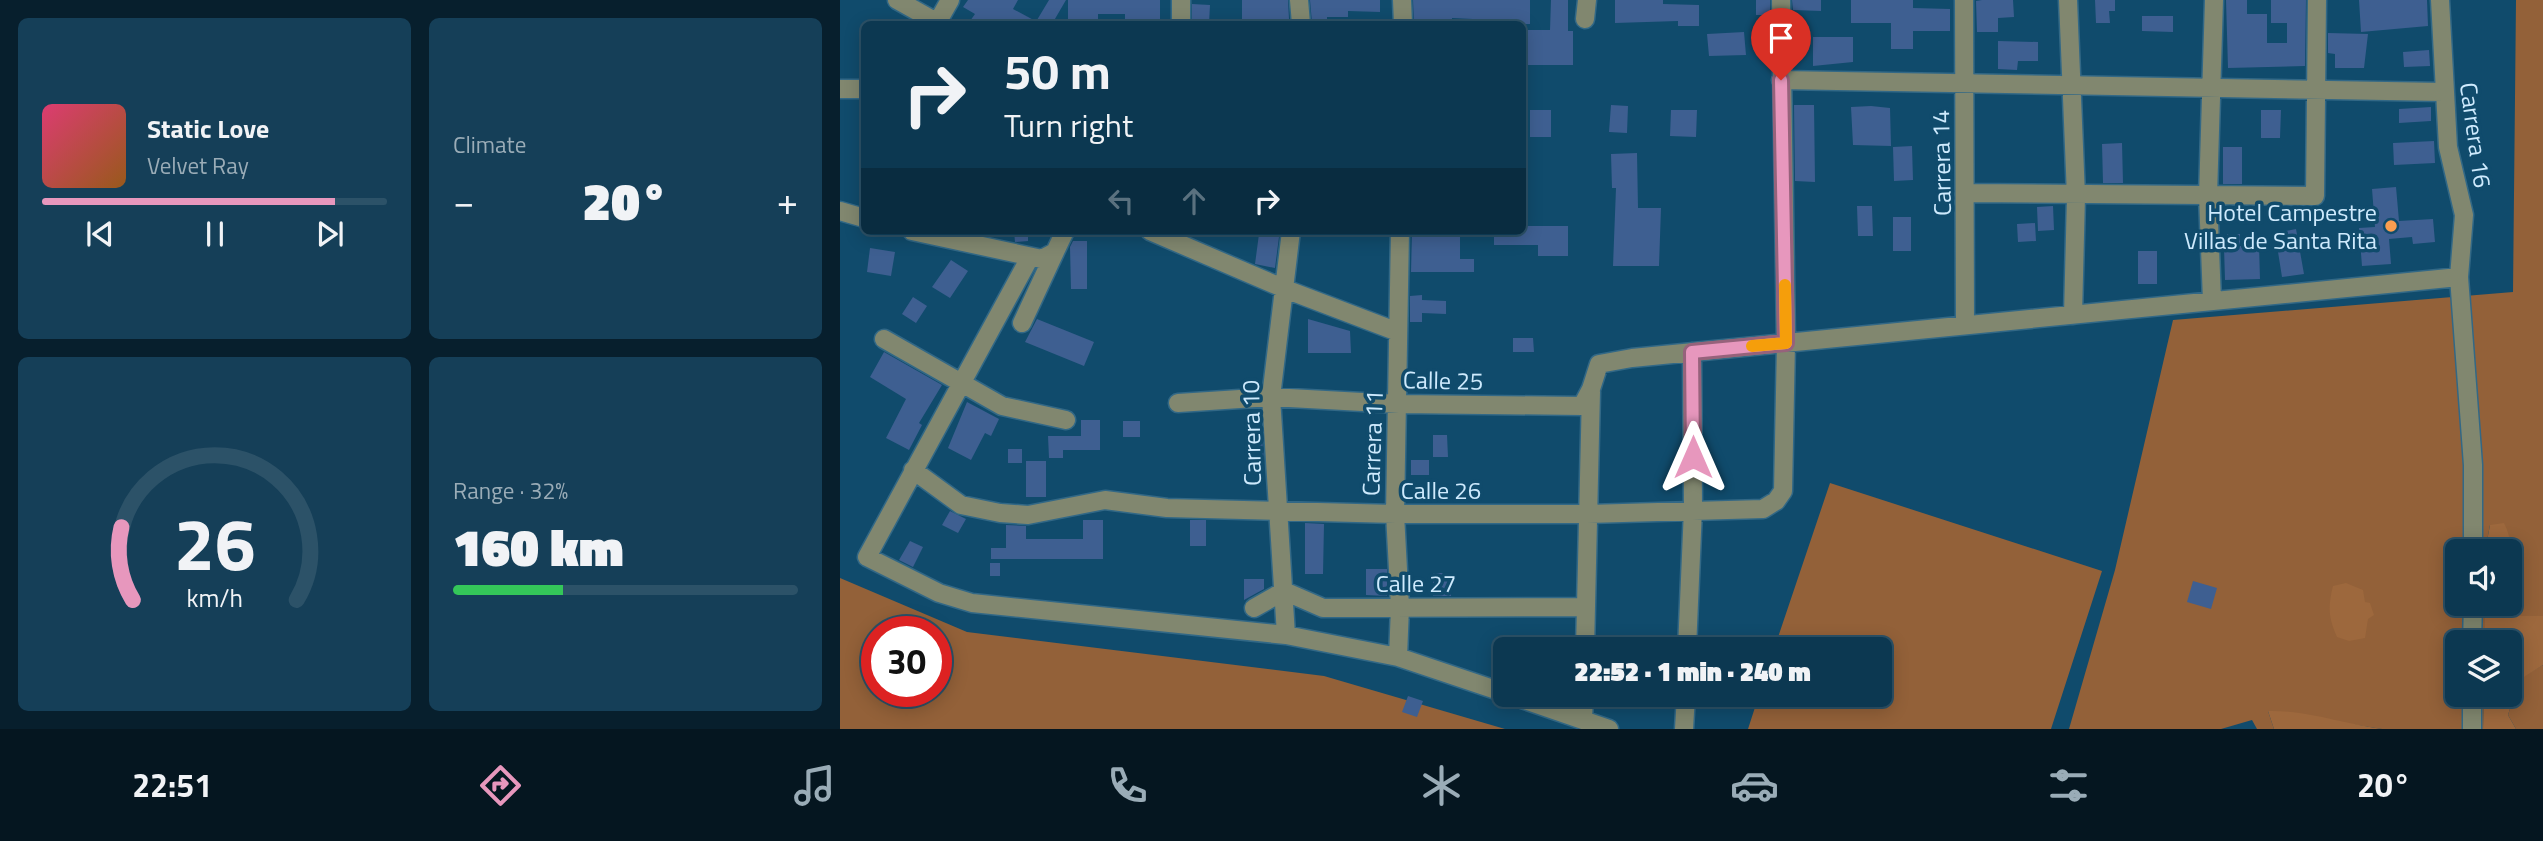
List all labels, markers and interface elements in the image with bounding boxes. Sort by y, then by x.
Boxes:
pin [1751,8,1811,80]
icon: arrive [1762,19,1800,57]
text: 50 m [1004,33,1111,108]
icon: right [889,49,980,140]
street label: Carrera 16 [2451,80,2501,190]
text: Turn right [1004,101,1133,149]
text: Static Love [147,109,269,148]
street label: Carrera 14 [1922,110,1960,216]
text: Climate [453,127,526,162]
text: Velvet Ray [147,148,249,183]
text: 20° [583,161,668,240]
text: − [453,172,474,230]
text: + [777,172,798,230]
icon: left [1102,182,1140,220]
icon: ahead [1175,182,1213,220]
icon: right [1248,182,1286,220]
place label: Hotel Campestre Villas de Santa Rita [2184,194,2377,258]
icon: previous [81,215,119,253]
icon: pause [196,215,234,253]
icon: next [311,215,349,253]
marker: Hotel Campestre Villas de Santa Rita [2383,218,2399,234]
street label: Calle 25 [1402,361,1484,399]
street label: Carrera 10 [1232,380,1270,486]
street label: Carrera 11 [1352,389,1392,497]
position arrow [1656,420,1730,494]
street label: Calle 26 [1401,472,1481,508]
text: Range · 32% [453,473,568,508]
text: 26 [174,488,255,598]
text: 160 km [453,507,624,586]
map controls [2445,539,2522,707]
button: sound [2445,539,2522,616]
street label: Calle 27 [1376,565,1456,601]
text: km/h [186,579,243,617]
speed limit sign: 30 [861,616,952,707]
button: layers [2445,630,2522,707]
text: 22:52 · 1 min · 240 m [1574,652,1811,691]
text: 22:51 [132,761,212,809]
icon: directions [476,761,525,810]
icon: music [790,761,839,810]
icon: phone [1103,761,1152,810]
icon: climate [1417,761,1466,810]
icon: car [1730,761,1779,810]
icon: filters [2044,761,2093,810]
text: 20° [2357,761,2411,809]

